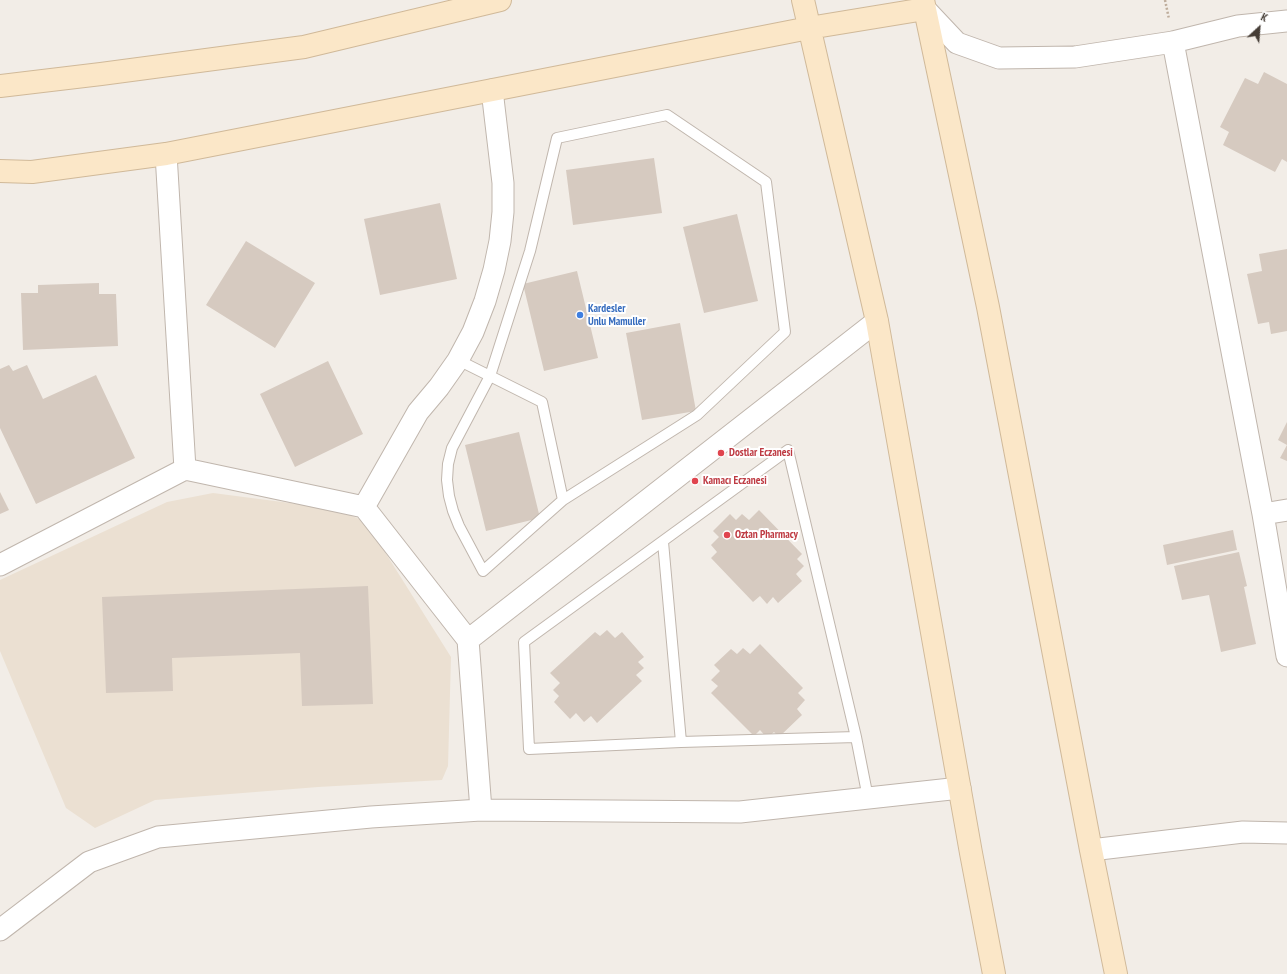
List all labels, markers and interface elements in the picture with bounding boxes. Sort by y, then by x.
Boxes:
north arrow [1239,8,1279,48]
text: K [1259,10,1270,25]
place label: Kardesler Unlu Mamuller [588,302,646,328]
marker: Kardesler Unlu Mamuller [575,310,585,320]
place label: Dostlar Eczanesi [729,446,793,460]
marker: Dostlar Eczanesi [716,448,726,458]
place label: Kamacı Eczanesi [703,474,767,488]
marker: Kamacı Eczanesi [690,476,700,486]
place label: Oztan Pharmacy [735,528,798,542]
marker: Oztan Pharmacy [722,530,732,540]

